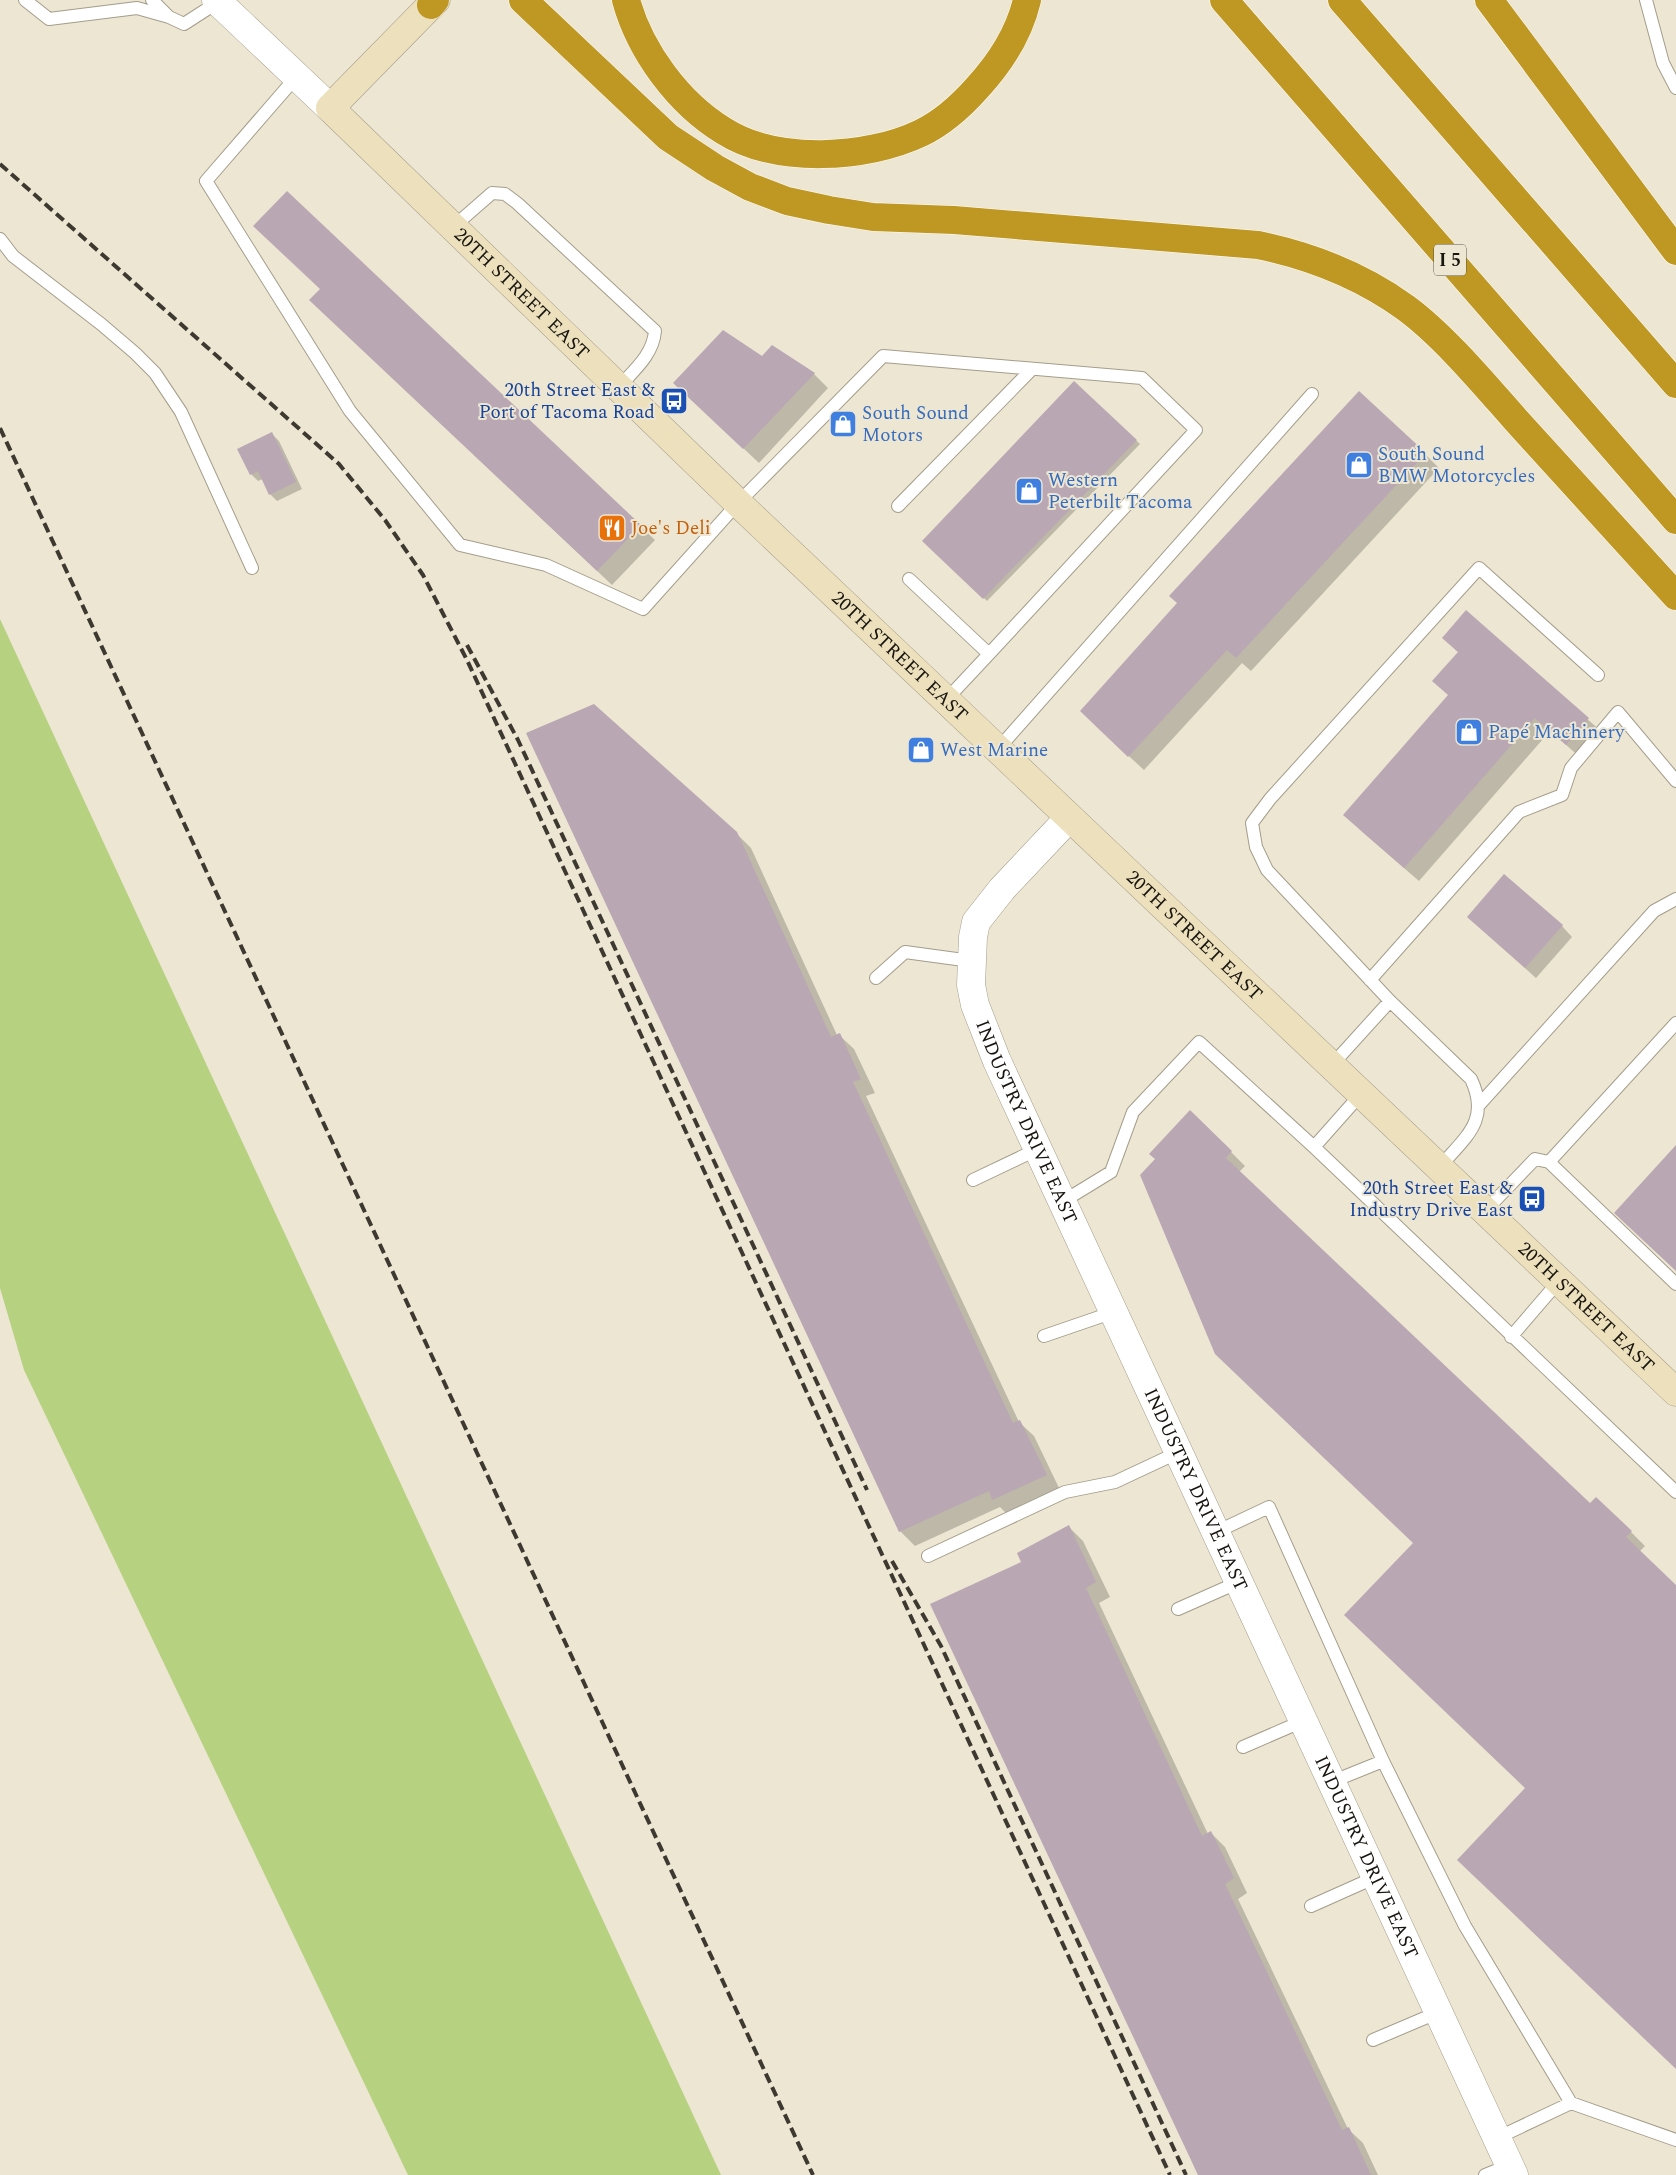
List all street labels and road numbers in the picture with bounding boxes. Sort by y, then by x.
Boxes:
street label: 20TH STREET EAST [447,221,596,366]
road number: I 5 [1434,244,1466,276]
street label: 20TH STREET EAST [825,584,975,728]
street label: 20TH STREET EAST [1119,863,1269,1008]
street label: INDUSTRY DRIVE EAST [968,1016,1085,1229]
street label: 20TH STREET EAST [1511,1235,1661,1379]
street label: INDUSTRY DRIVE EAST [1136,1383,1256,1596]
street label: INDUSTRY DRIVE EAST [1307,1751,1426,1963]

